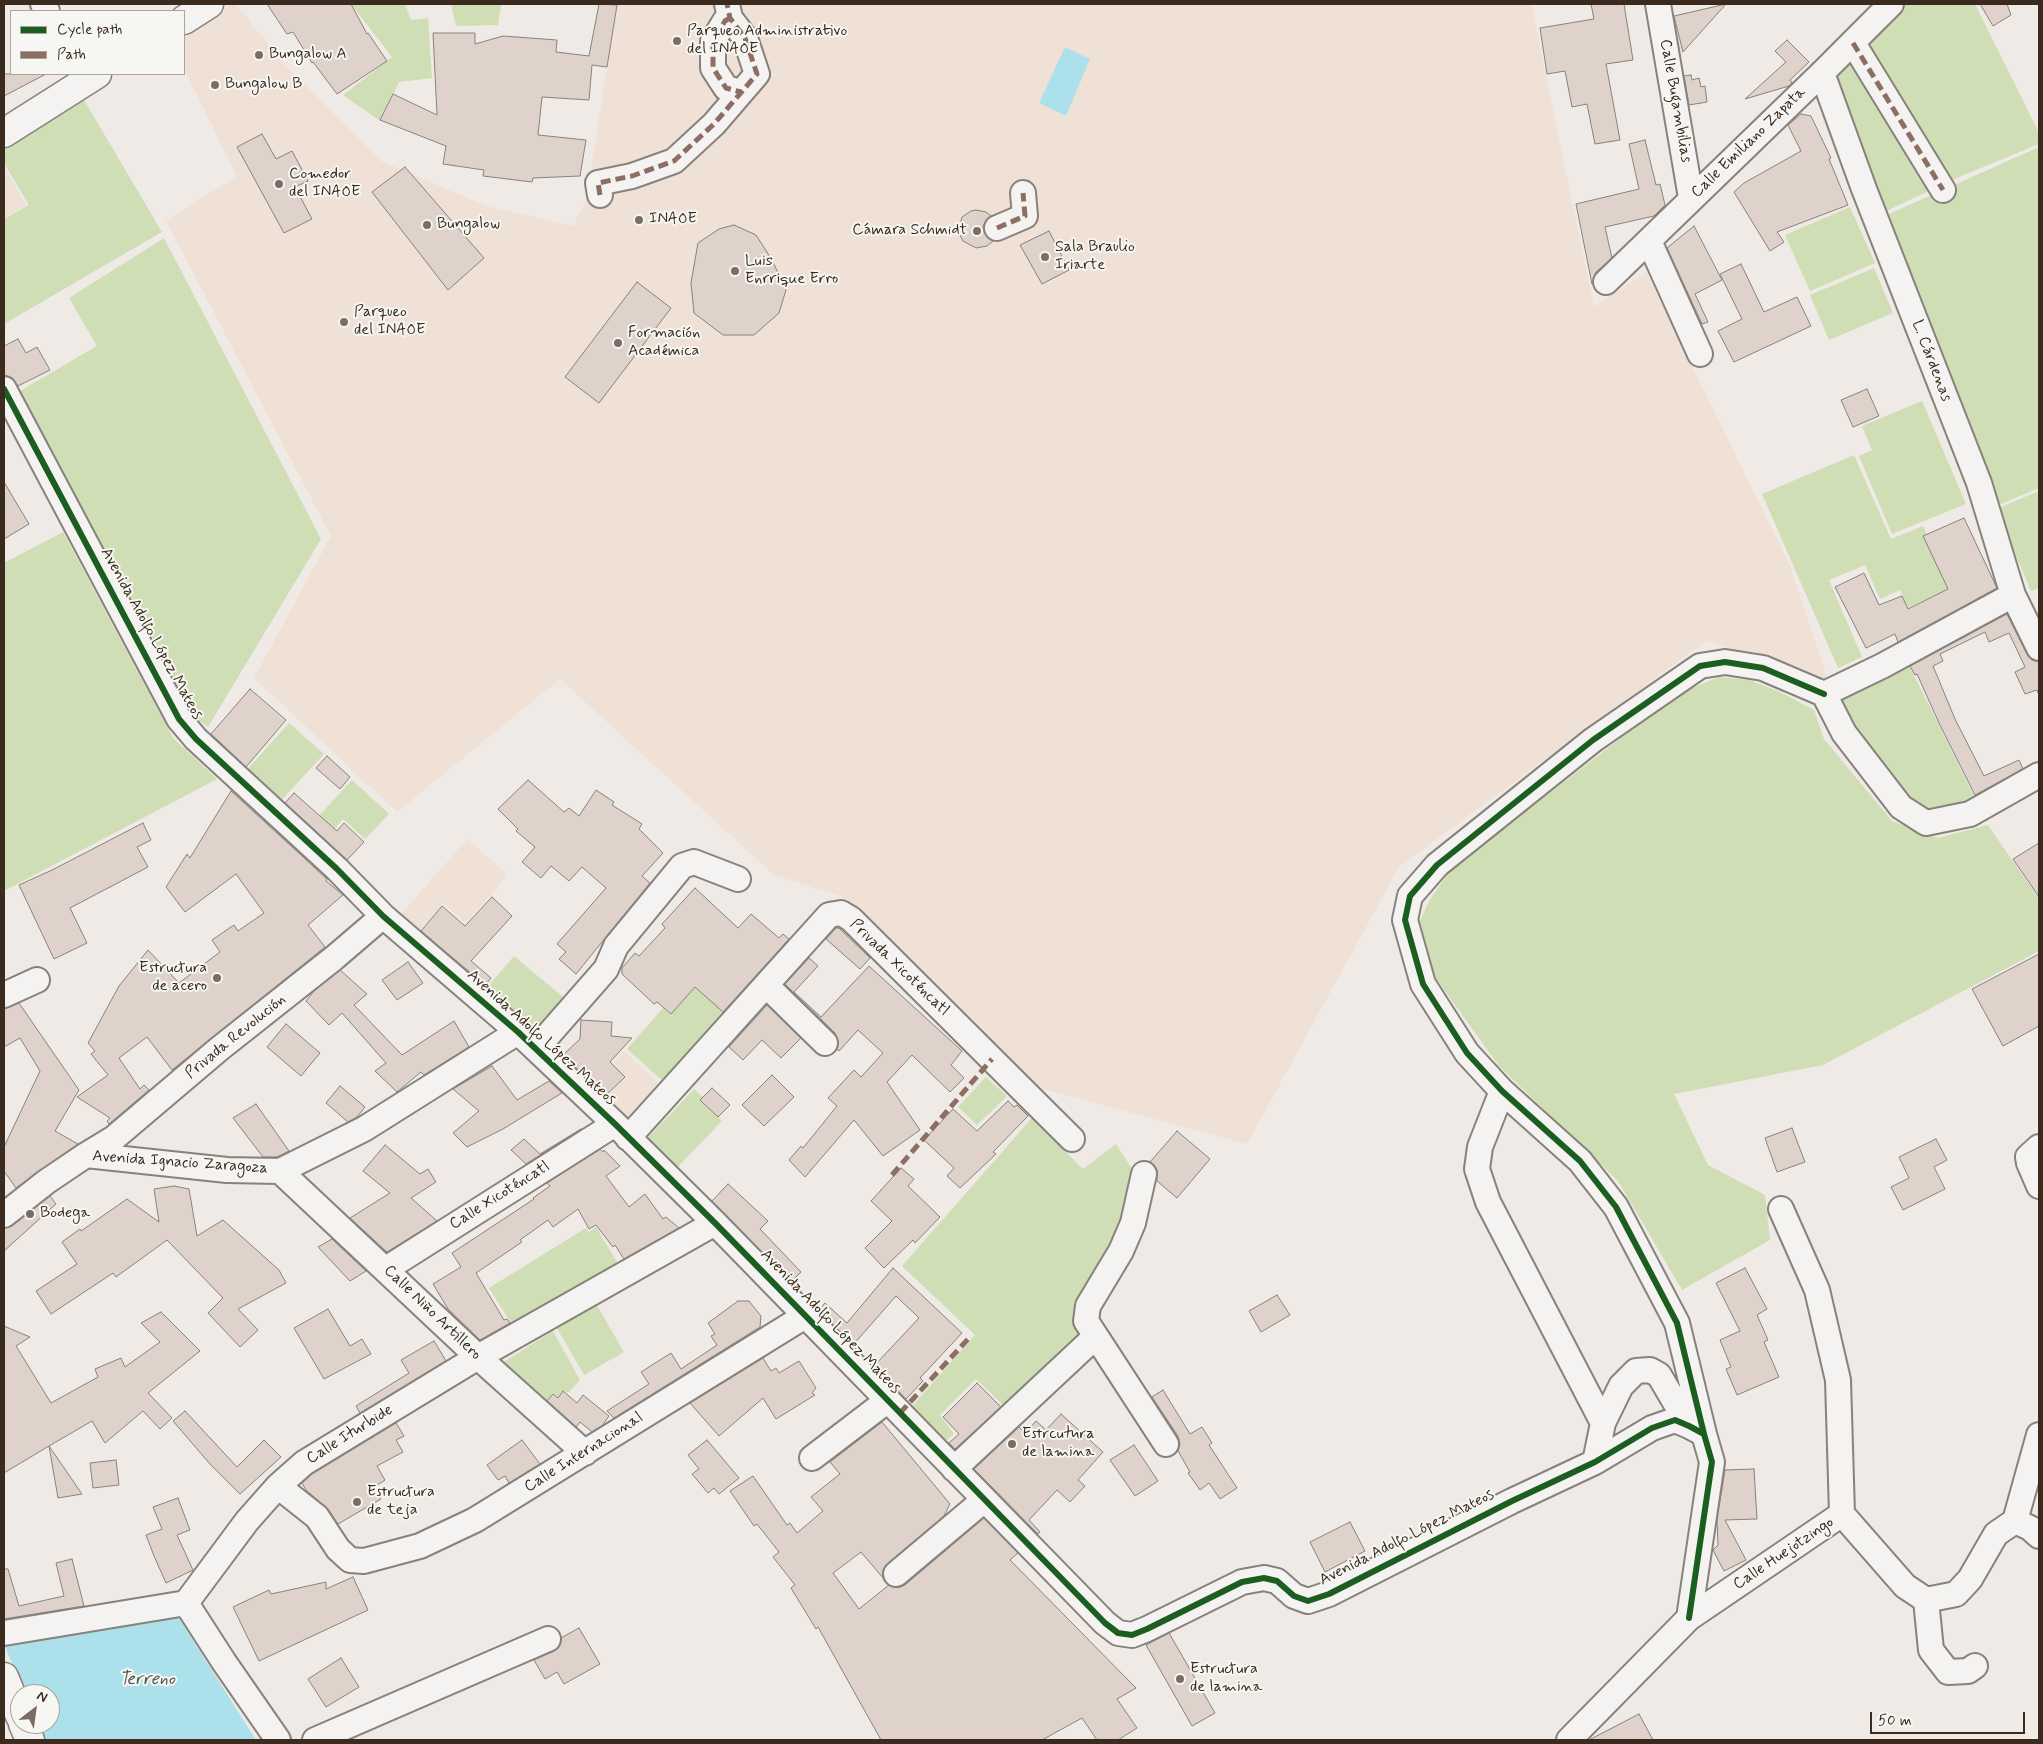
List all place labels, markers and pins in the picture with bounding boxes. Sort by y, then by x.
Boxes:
place label: Parqueo Administrativo del INAOE [687,22,847,60]
marker: Parqueo Administrativo del INAOE [671,35,683,47]
place label: Bungalow A [269,45,347,65]
marker: Bungalow A [253,49,265,61]
place label: Bungalow B [225,75,302,95]
marker: Bungalow B [209,79,221,91]
place label: Comedor del INAOE [289,165,360,203]
marker: Comedor del INAOE [273,178,285,190]
place label: INAOE [649,210,697,230]
marker: INAOE [633,214,645,226]
place label: Bungalow [437,215,500,235]
marker: Bungalow [421,219,433,231]
place label: Cámara Schmidt [852,221,967,241]
marker: Cámara Schmidt [971,225,983,237]
place label: Sala Braulio Iriarte [1055,238,1135,276]
marker: Sala Braulio Iriarte [1039,251,1051,263]
place label: Luis Enrrique Erro [745,252,838,290]
marker: Luis Enrrique Erro [729,265,741,277]
place label: Parqueo del INAOE [354,303,425,341]
marker: Parqueo del INAOE [338,316,350,328]
place label: Formación Académica [628,324,700,362]
marker: Formación Académica [612,337,624,349]
place label: Estructura de acero [139,959,207,997]
marker: Estructura de acero [211,972,223,984]
place label: Bodega [40,1204,90,1224]
marker: Bodega [24,1208,36,1220]
place label: Estrcutura de lamina [1022,1425,1095,1463]
marker: Estrcutura de lamina [1006,1438,1018,1450]
place label: Estructura de teja [367,1483,435,1521]
marker: Estructura de teja [351,1496,363,1508]
place label: Estructura de lamina [1190,1660,1262,1698]
marker: Estructura de lamina [1174,1673,1186,1685]

